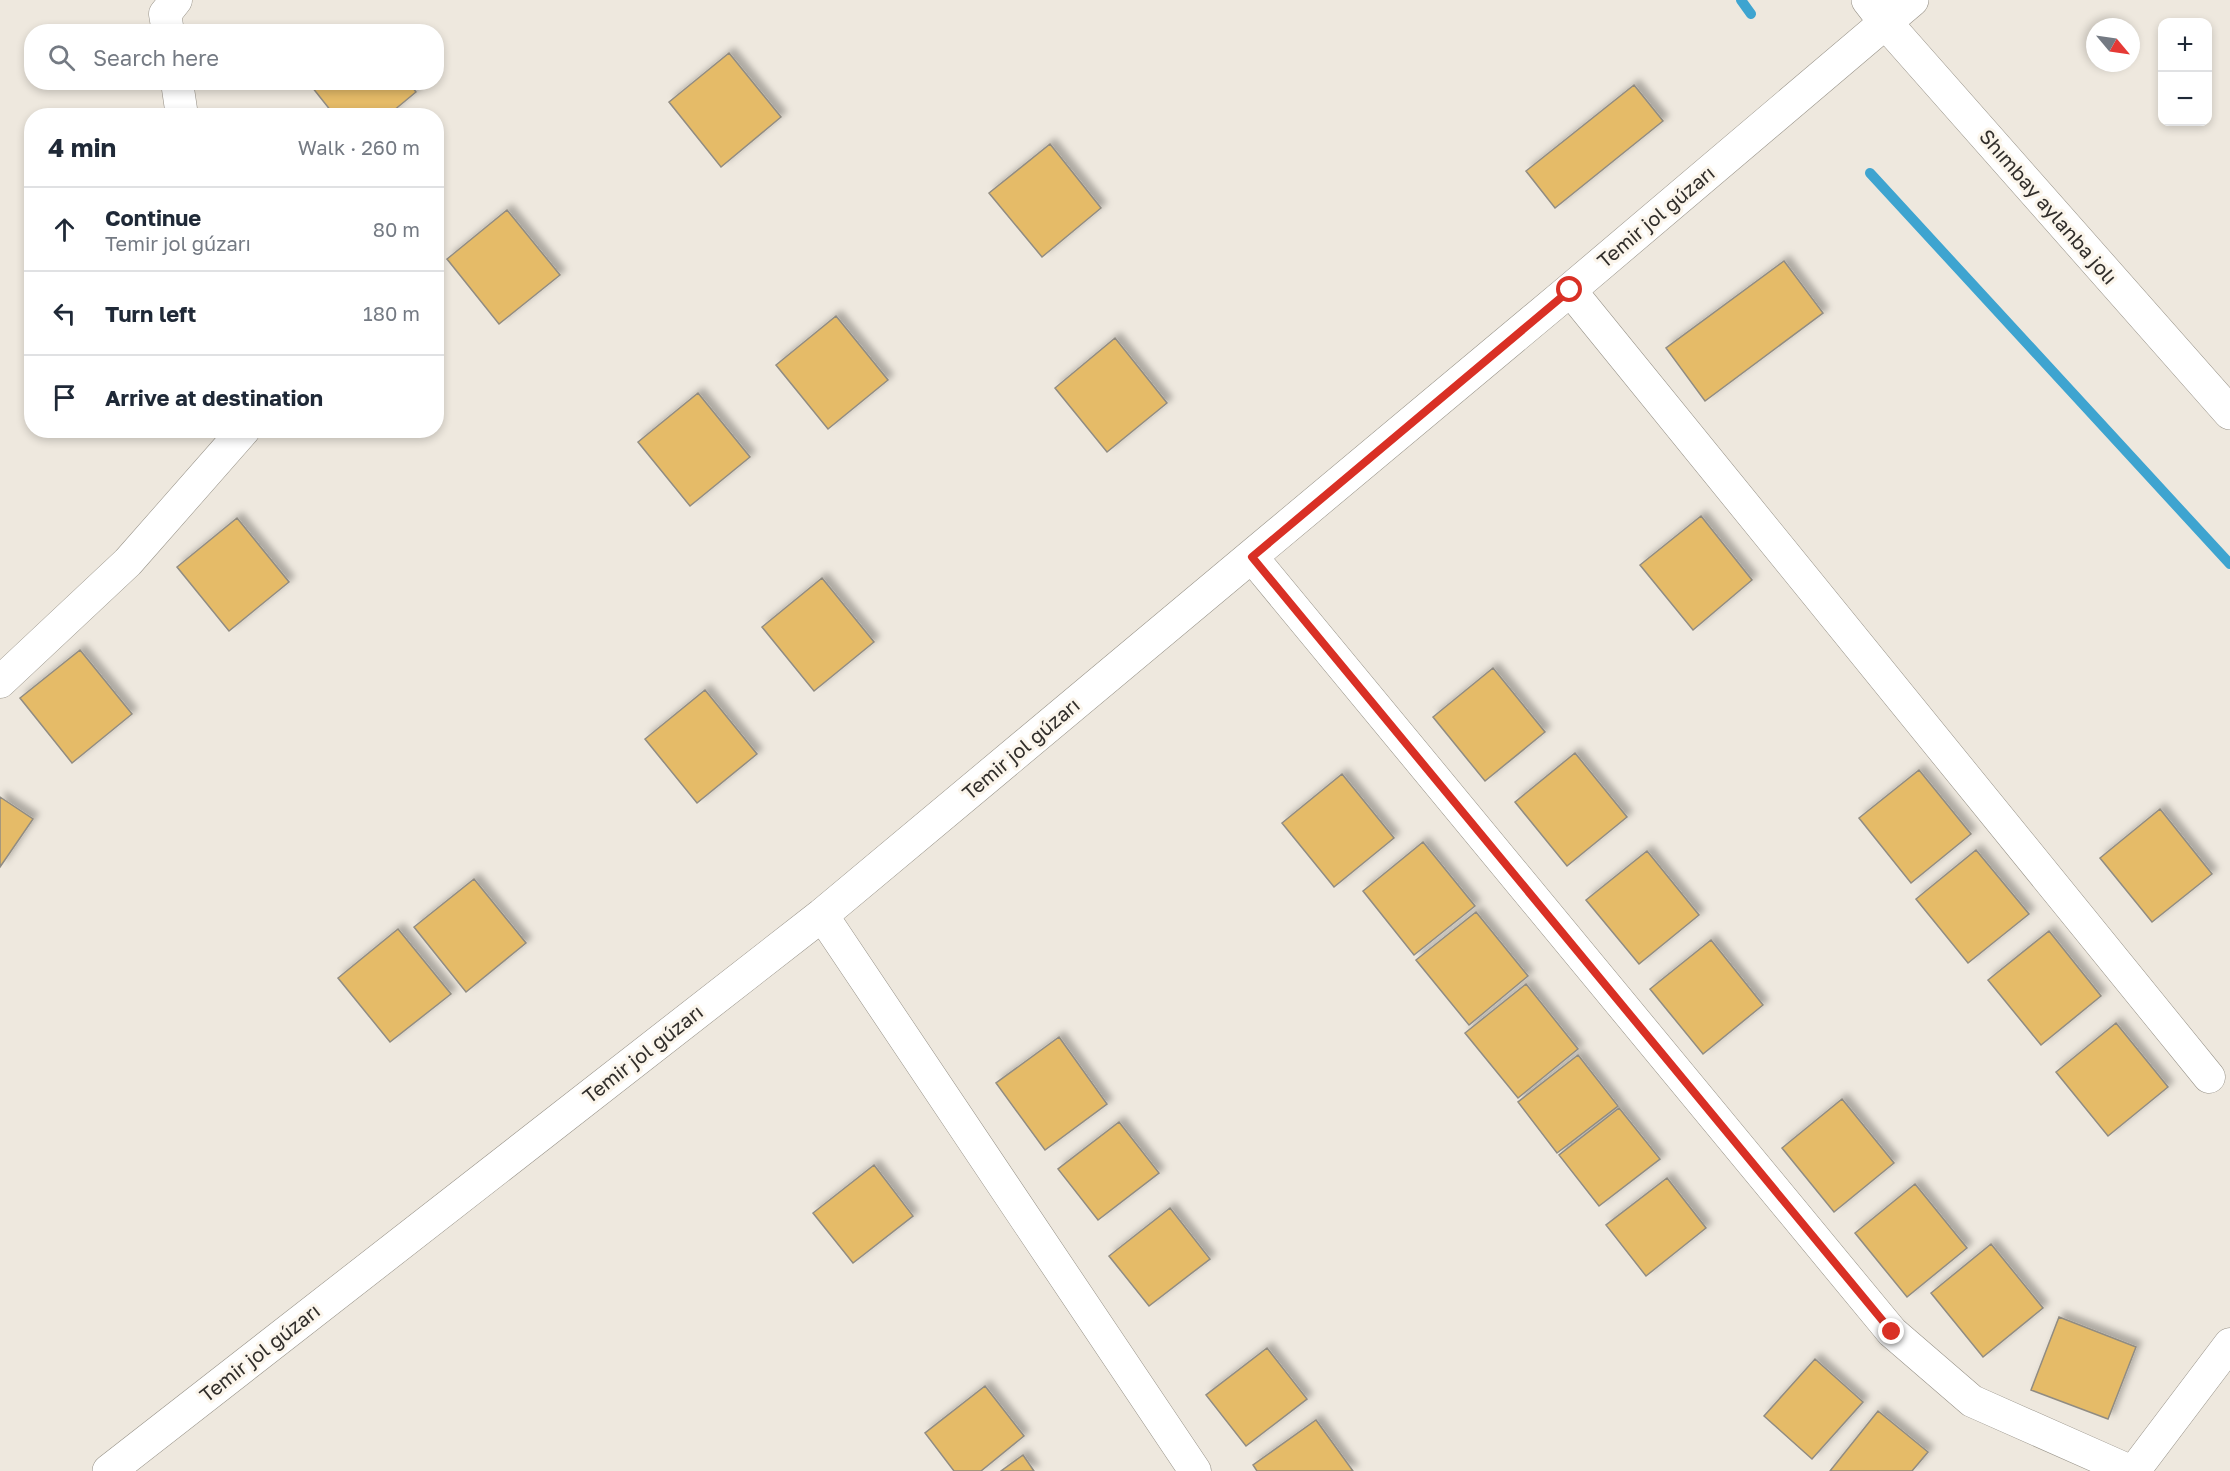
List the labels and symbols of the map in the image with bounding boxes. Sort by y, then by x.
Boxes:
north arrow [2086,18,2140,72]
street label: Shımbay aylanba jolı [1975,124,2123,289]
street label: Temir jol gúzarı [1592,160,1719,272]
route start [1556,276,1582,302]
street label: Temir jol gúzarı [957,692,1084,804]
street label: Temir jol gúzarı [578,999,707,1108]
street label: Temir jol gúzarı [195,1298,324,1407]
route end [1878,1318,1904,1344]

